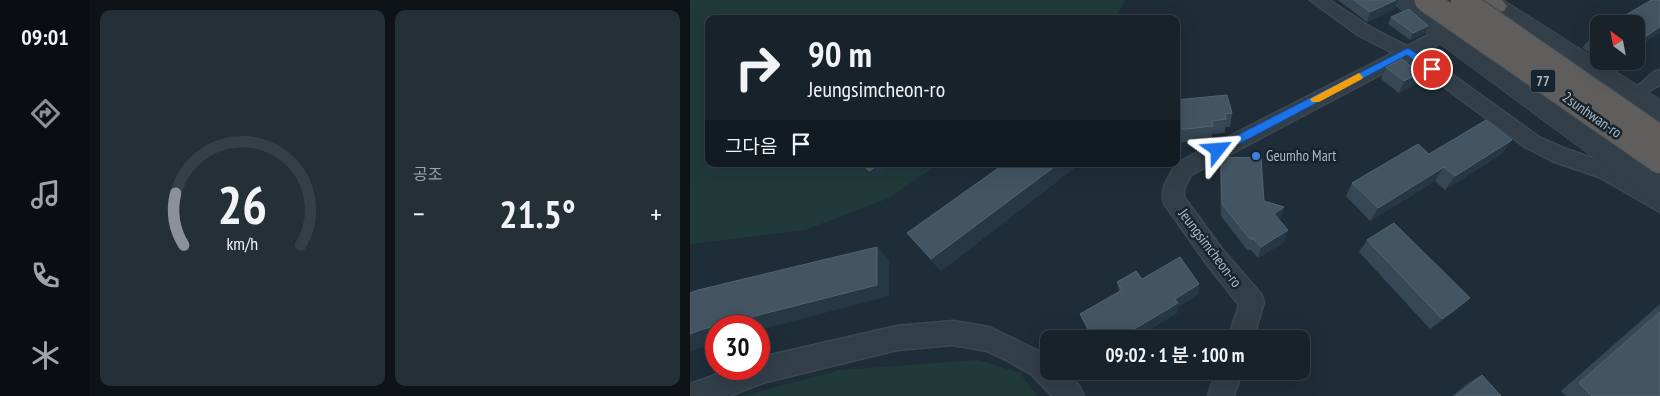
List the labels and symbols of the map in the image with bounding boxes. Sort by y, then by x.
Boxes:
north arrow [1590,15,1645,70]
pin [1411,48,1453,90]
road number: 77 [1530,70,1556,92]
street label: 2sunhwan-ro [1559,87,1626,142]
position arrow [1191,123,1243,175]
place label: Geumho Mart [1266,146,1336,165]
marker: Geumho Mart [1250,150,1262,162]
street label: Jeungsimcheon-ro [1174,204,1246,291]
speed limit sign: 30 [705,315,770,380]

